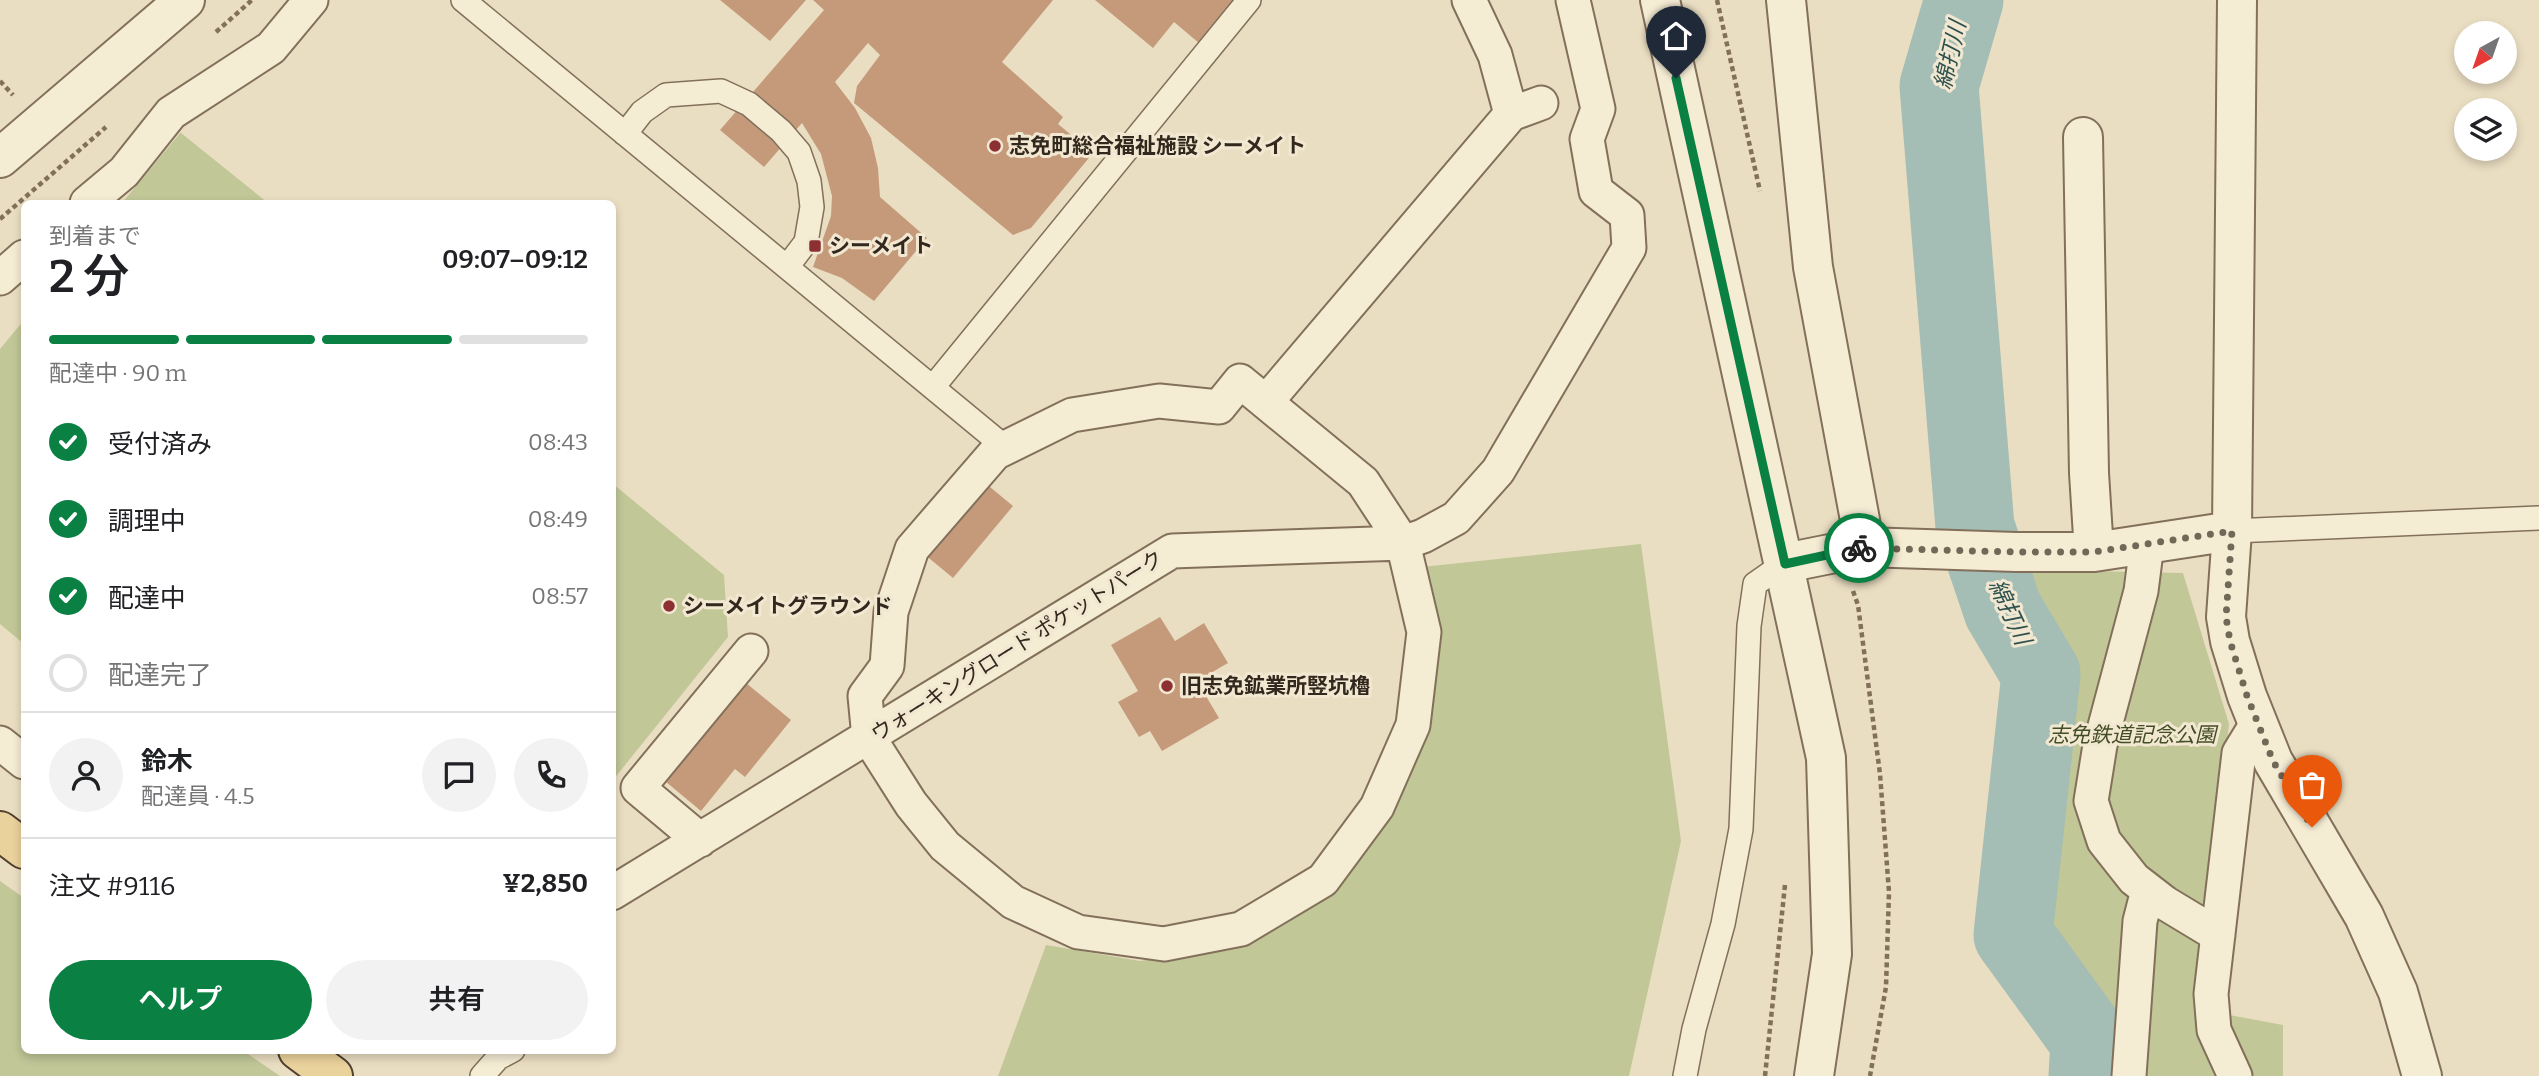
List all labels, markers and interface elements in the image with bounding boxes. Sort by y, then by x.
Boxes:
pin [1646,6,1706,78]
water label: 綿打川 [1929,15,1972,92]
icon: home [1657,17,1695,55]
north arrow [2454,21,2516,84]
map controls [2454,21,2517,161]
button: layers [2454,98,2517,161]
place label: 志免町総合福祉施設 シーメイト [1009,133,1306,159]
marker: 志免町総合福祉施設 シーメイト [987,138,1003,154]
text: 到着まで [49,222,141,250]
place label: シーメイト [829,233,933,259]
marker: シーメイト [807,238,823,254]
text: 09:07–09:12 [442,244,588,275]
text: 2 分 [49,249,129,304]
text: 配達中 · 90 m [49,359,187,387]
icon: check [49,423,87,461]
text: 08:43 [528,428,588,456]
text: 受付済み [108,429,212,460]
icon: check [49,500,87,538]
text: 08:49 [528,505,588,533]
text: 調理中 [108,506,186,537]
courier [1824,513,1894,583]
icon: bike [1840,529,1878,567]
street label: ウォーキングロード ポケットパーク [866,545,1168,747]
water label: 綿打川 [1983,575,2039,652]
icon: check [49,577,87,615]
text: 08:57 [531,582,588,610]
text: 配達中 [108,583,186,614]
place label: シーメイトグラウンド [683,593,892,619]
marker: シーメイトグラウンド [661,598,677,614]
text: 配達完了 [108,660,212,691]
place label: 旧志免鉱業所竪坑櫓 [1181,673,1370,699]
marker: 旧志免鉱業所竪坑櫓 [1159,678,1175,694]
park label: 志免鉄道記念公園 [2048,722,2219,748]
button: person [49,738,123,812]
button: chat [422,738,496,812]
button: phone [514,738,588,812]
text: 鈴木 [141,746,193,777]
pin [2282,755,2342,827]
icon: bag [2293,766,2331,804]
text: 配達員 · 4.5 [141,782,255,810]
text: ¥2,850 [503,868,588,899]
text: 注文 #9116 [49,871,175,902]
button: ヘルプ [49,960,312,1040]
button: 共有 [326,960,588,1040]

